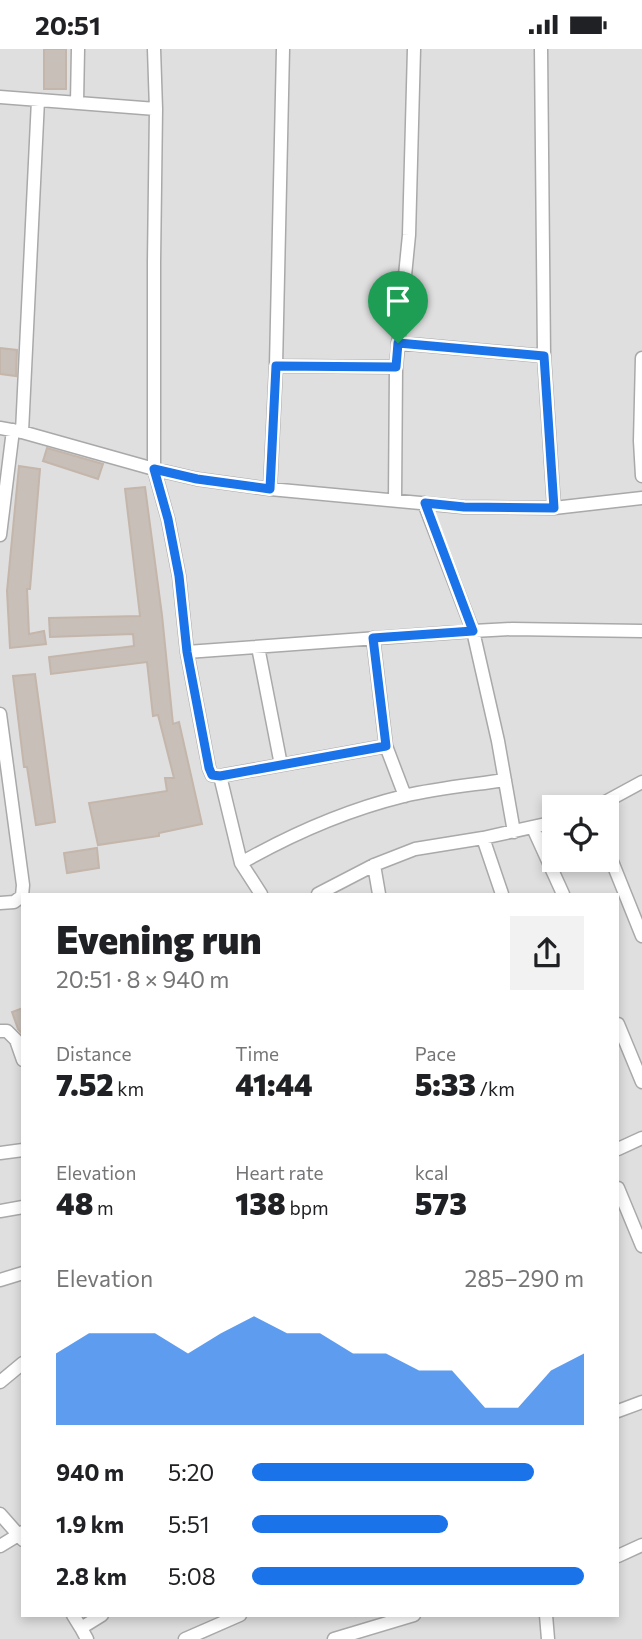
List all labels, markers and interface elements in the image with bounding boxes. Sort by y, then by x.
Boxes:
text: 20:51 [35,9,101,40]
pin [368,271,428,343]
icon: arrive [379,282,417,320]
map controls [542,795,619,872]
button: locate [542,795,619,872]
text: Evening run [56,915,262,962]
button: share [510,916,584,990]
text: 20:51 · 8 × 940 m [56,965,229,993]
text: Distance [56,1042,132,1065]
text: Time [235,1042,279,1065]
text: Pace [415,1042,456,1065]
text: 7.52 [56,1065,114,1102]
text: 41:44 [235,1065,313,1102]
text: 5:33 [415,1065,476,1102]
text: km [114,1077,144,1100]
text: /km [476,1077,515,1100]
text: Elevation [56,1161,136,1184]
text: Heart rate [235,1161,324,1184]
text: kcal [415,1161,449,1184]
text: 48 [56,1184,93,1221]
text: 138 [235,1184,286,1221]
text: 573 [415,1184,467,1221]
text: m [93,1196,114,1219]
text: bpm [286,1196,328,1219]
text: Elevation [56,1264,153,1292]
text: 285–290 m [464,1264,584,1292]
text: 940 m [56,1458,124,1486]
text: 5:20 [168,1458,214,1486]
text: 1.9 km [56,1510,124,1538]
text: 5:51 [168,1510,210,1538]
text: 2.8 km [56,1562,127,1590]
text: 5:08 [168,1562,216,1590]

